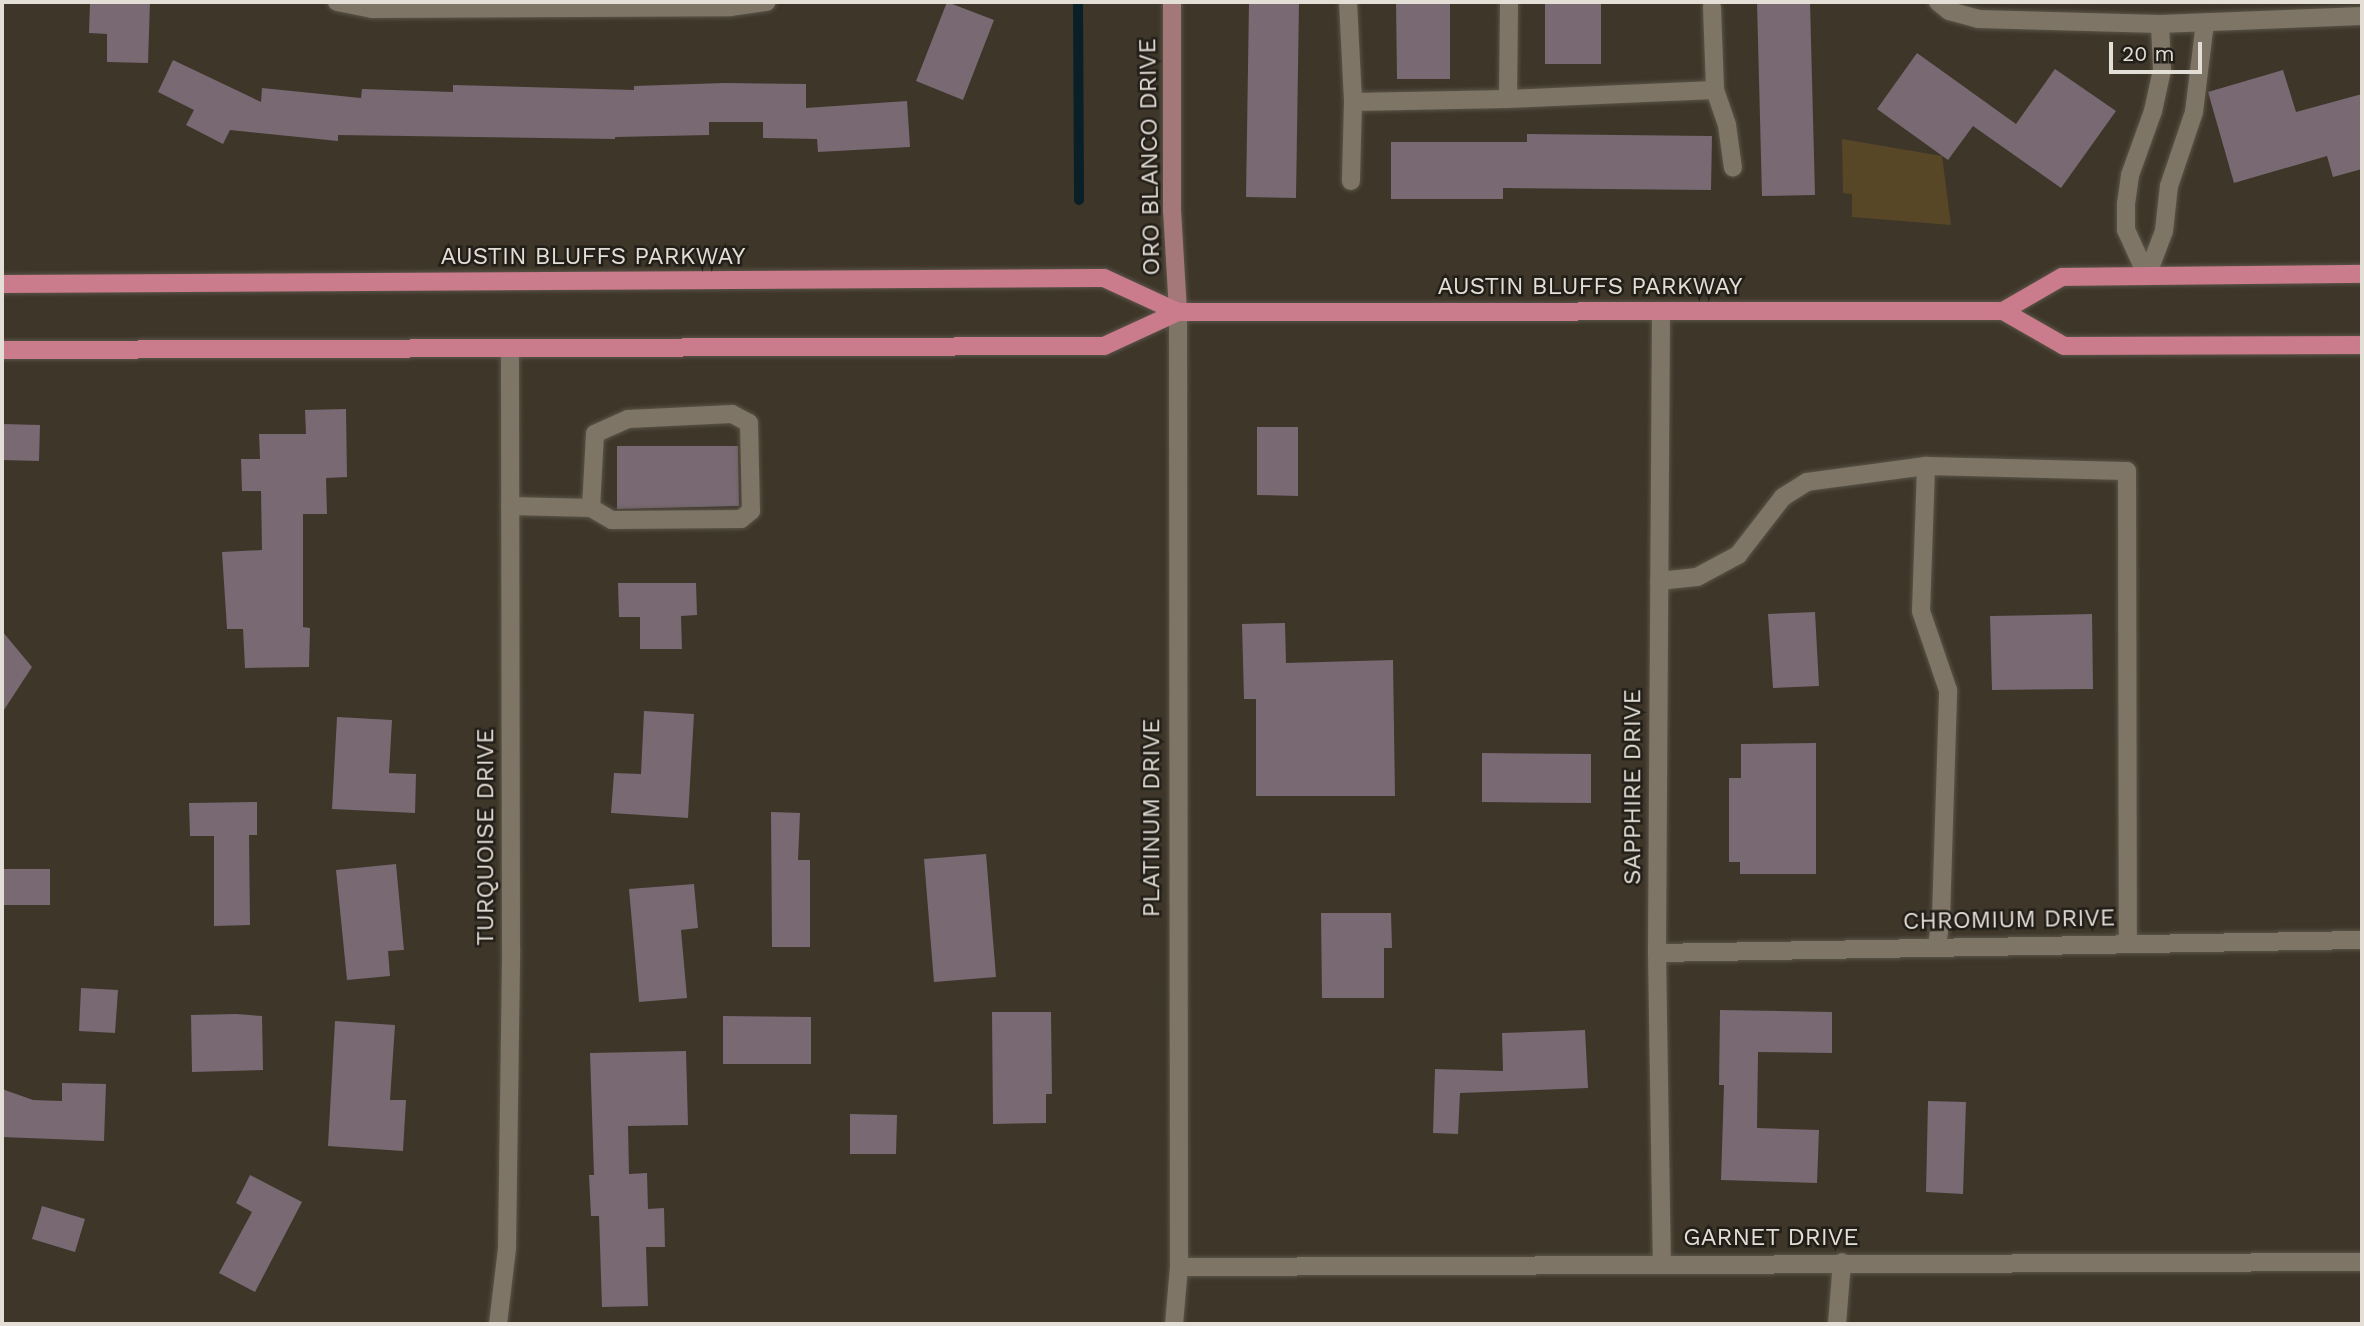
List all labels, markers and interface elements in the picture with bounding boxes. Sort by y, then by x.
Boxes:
scale bar [2112,28,2205,72]
street label: ORO BLANCO DRIVE [1134,38,1166,276]
text: 20 m [2122,41,2174,66]
street label: AUSTIN BLUFFS PARKWAY [441,243,745,271]
street label: AUSTIN BLUFFS PARKWAY [1438,273,1742,301]
street label: SAPPHIRE DRIVE [1619,689,1647,885]
street label: PLATINUM DRIVE [1138,719,1166,917]
street label: TURQUOISE DRIVE [472,728,500,946]
street label: CHROMIUM DRIVE [1903,904,2115,936]
street label: GARNET DRIVE [1683,1224,1859,1252]

